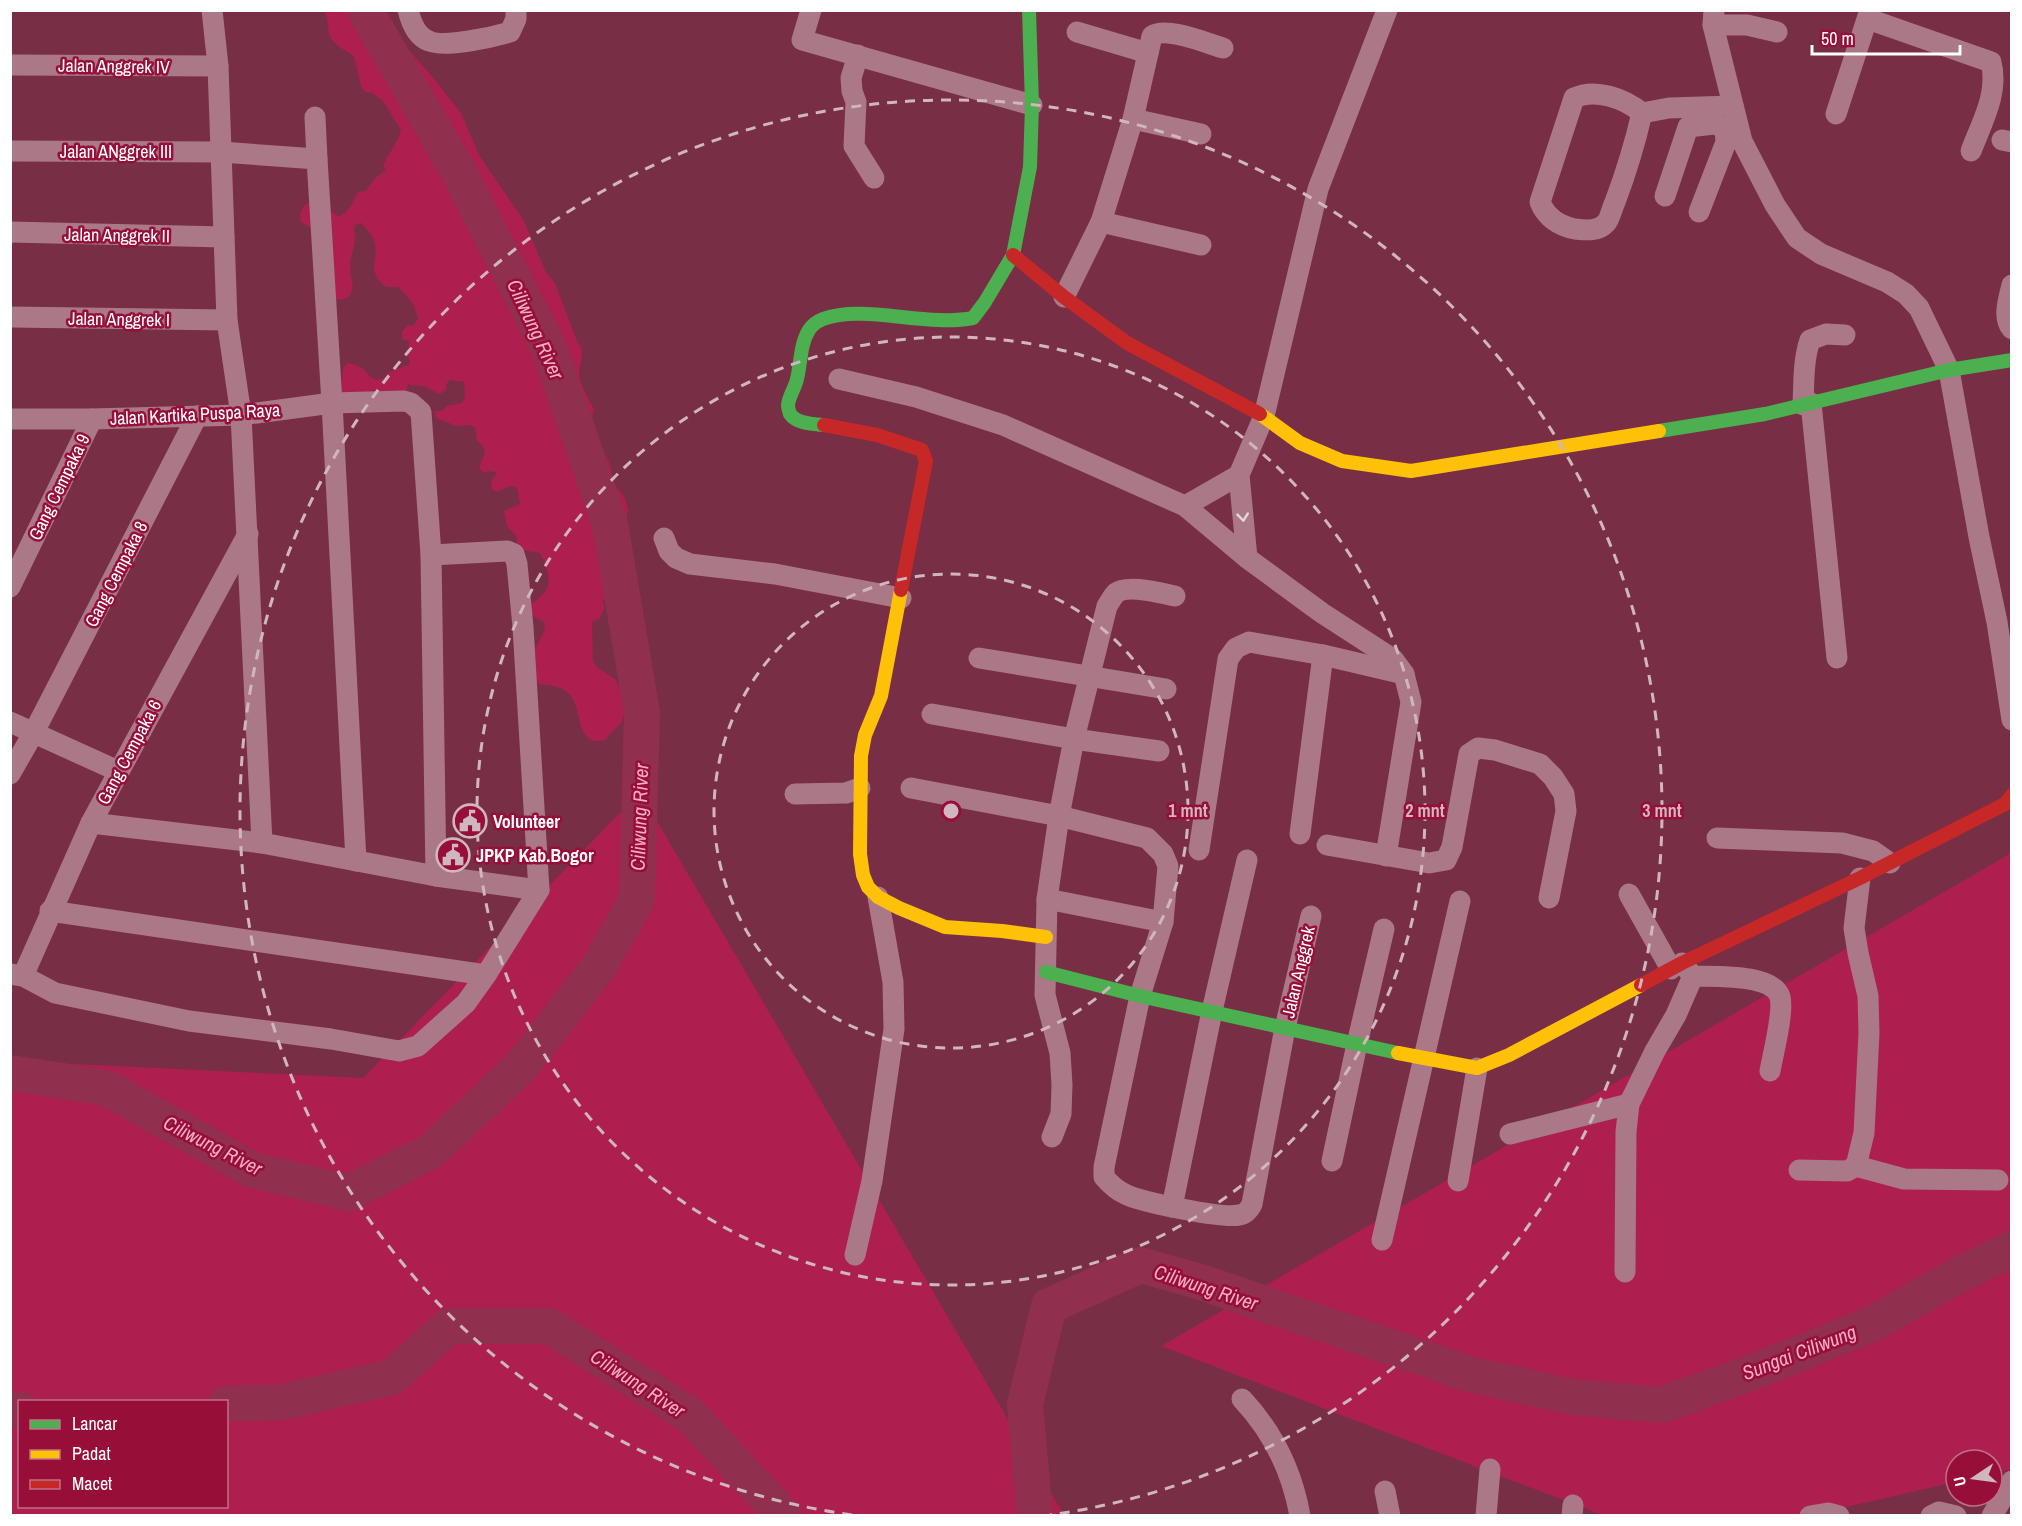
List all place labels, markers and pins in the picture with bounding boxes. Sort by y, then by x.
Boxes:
centre of rings [941,801,961,821]
public building icon: Volunteer [452,803,488,839]
place label: Volunteer [493,809,560,834]
public building icon: JPKP Kab.Bogor [435,837,471,873]
place label: JPKP Kab.Bogor [476,843,594,868]

